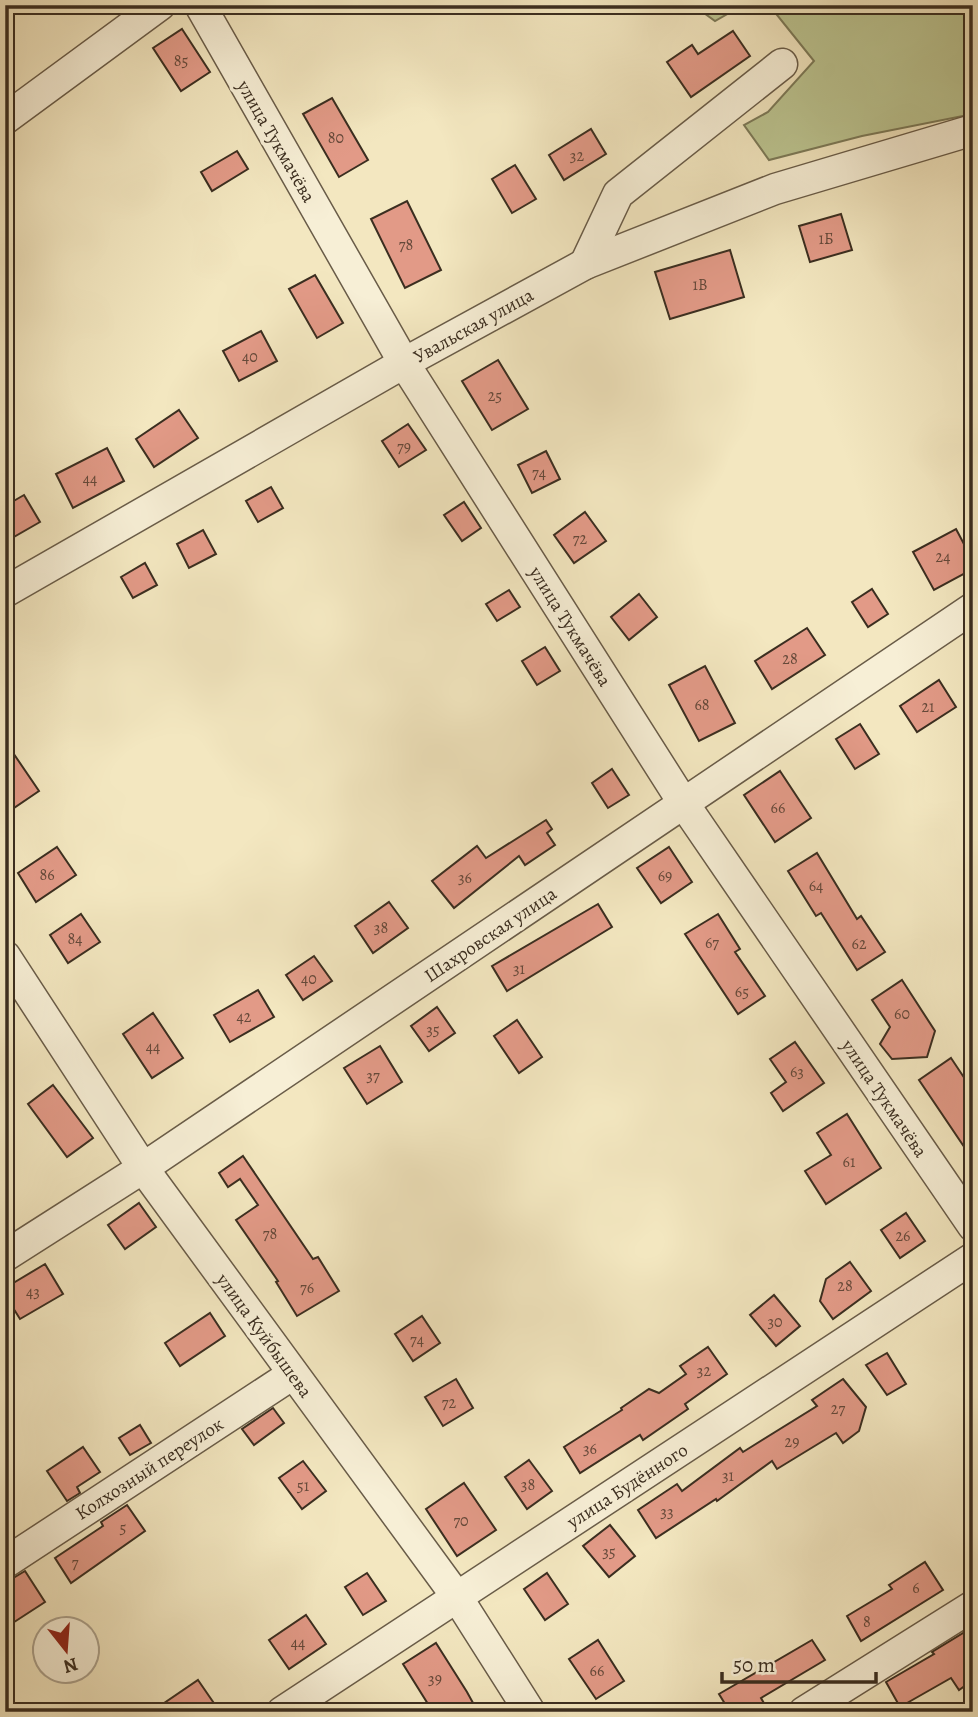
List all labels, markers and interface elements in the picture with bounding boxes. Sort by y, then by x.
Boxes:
house number: 85 [174,50,188,72]
street label: улица Тукмачёва [230,75,322,208]
house number: 80 [328,127,344,149]
house number: 32 [570,145,585,167]
house number: 1Б [818,228,834,250]
house number: 78 [399,234,413,256]
house number: 1В [692,274,708,296]
street label: Увальская улица [409,282,538,370]
house number: 40 [242,346,258,368]
house number: 25 [488,385,502,407]
house number: 79 [397,436,411,458]
house number: 74 [532,462,546,484]
house number: 44 [83,468,97,490]
house number: 72 [573,528,588,550]
house number: 24 [936,546,950,568]
street label: улица Тукмачёва [522,561,618,692]
house number: 28 [782,648,798,670]
house number: 68 [694,694,710,716]
house number: 21 [921,696,935,718]
house number: 66 [771,797,785,819]
house number: 86 [39,864,55,886]
house number: 69 [658,865,672,887]
house number: 36 [458,867,472,889]
house number: 64 [809,875,823,897]
street label: Шахровская улица [419,881,562,989]
house number: 38 [374,917,388,939]
house number: 84 [67,928,83,950]
house number: 67 [705,932,719,954]
house number: 62 [852,933,867,955]
house number: 31 [513,958,526,980]
house number: 40 [301,968,317,990]
house number: 65 [735,981,749,1003]
house number: 60 [894,1003,910,1025]
house number: 42 [237,1006,252,1028]
house number: 35 [426,1019,440,1041]
street label: улица Тукмачёва [834,1034,933,1163]
house number: 44 [146,1036,160,1058]
house number: 63 [790,1061,804,1083]
house number: 37 [366,1065,380,1087]
house number: 61 [843,1151,856,1173]
house number: 78 [263,1223,277,1245]
house number: 26 [896,1225,911,1247]
street label: улица Куйбышева [210,1267,318,1403]
house number: 28 [837,1275,853,1297]
house number: 76 [300,1277,314,1299]
house number: 43 [26,1281,40,1303]
house number: 30 [767,1311,783,1333]
house number: 74 [410,1329,424,1351]
house number: 32 [697,1360,712,1382]
house number: 72 [442,1392,457,1414]
house number: 27 [831,1398,845,1420]
street label: Колхозный переулок [71,1411,229,1526]
house number: 29 [785,1431,799,1453]
street label: улица Будённого [561,1437,693,1535]
house number: 36 [583,1438,597,1460]
house number: 31 [722,1465,735,1487]
house number: 38 [521,1474,535,1496]
house number: 51 [297,1475,310,1497]
house number: 33 [660,1501,674,1523]
house number: 70 [453,1510,469,1532]
house number: 5 [120,1517,127,1539]
house number: 35 [602,1541,616,1563]
house number: 7 [72,1552,79,1574]
house number: 6 [912,1577,920,1599]
house number: 8 [863,1611,871,1633]
north arrow [32,1616,102,1686]
house number: 44 [291,1632,305,1654]
scale bar [722,1640,876,1684]
text: N [60,1651,81,1680]
text: 50 m [733,1651,775,1679]
house number: 66 [590,1660,604,1682]
house number: 39 [428,1668,442,1690]

